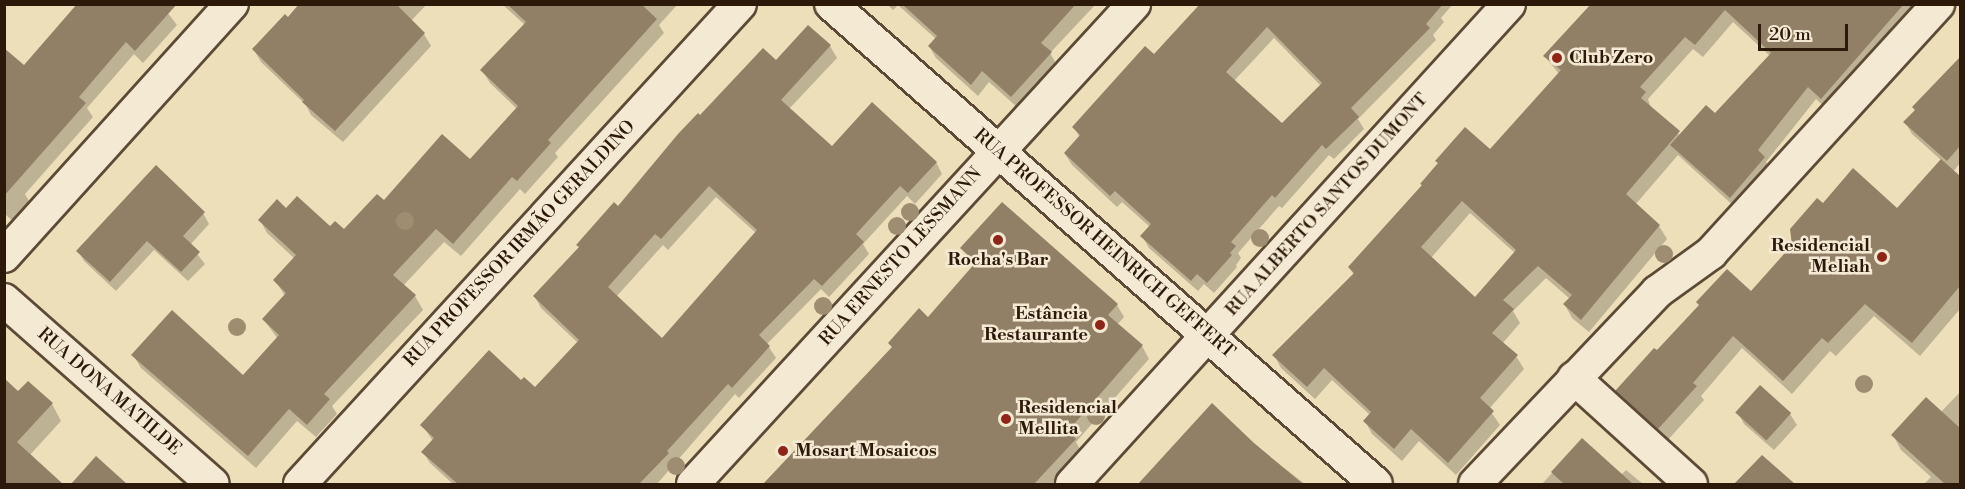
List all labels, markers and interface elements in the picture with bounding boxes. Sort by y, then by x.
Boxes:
scale bar [1761,12,1851,50]
text: 20 m [1769,23,1811,46]
place label: Club Zero [1569,47,1653,69]
marker: Club Zero [1550,51,1564,65]
street label: RUA ALBERTO SANTOS DUMONT [1221,89,1433,321]
street label: RUA PROFESSOR IRMÃO GERALDINO [400,116,640,372]
street label: RUA PROFESSOR HEINRICH GEFFERT [969,125,1239,363]
street label: RUA ERNESTO LESSMANN [815,163,987,351]
marker: Rocha's Bar [991,233,1005,247]
place label: Residencial Meliah [1771,236,1870,278]
place label: Rocha's Bar [947,249,1049,271]
marker: Residencial Meliah [1875,250,1889,264]
place label: Estância Restaurante [984,304,1088,346]
marker: Estância Restaurante [1093,318,1107,332]
street label: RUA DONA MATILDE [33,324,185,460]
place label: Residencial Mellita [1018,398,1117,440]
marker: Residencial Mellita [999,412,1013,426]
place label: Mosart Mosaicos [795,440,937,462]
marker: Mosart Mosaicos [776,444,790,458]

